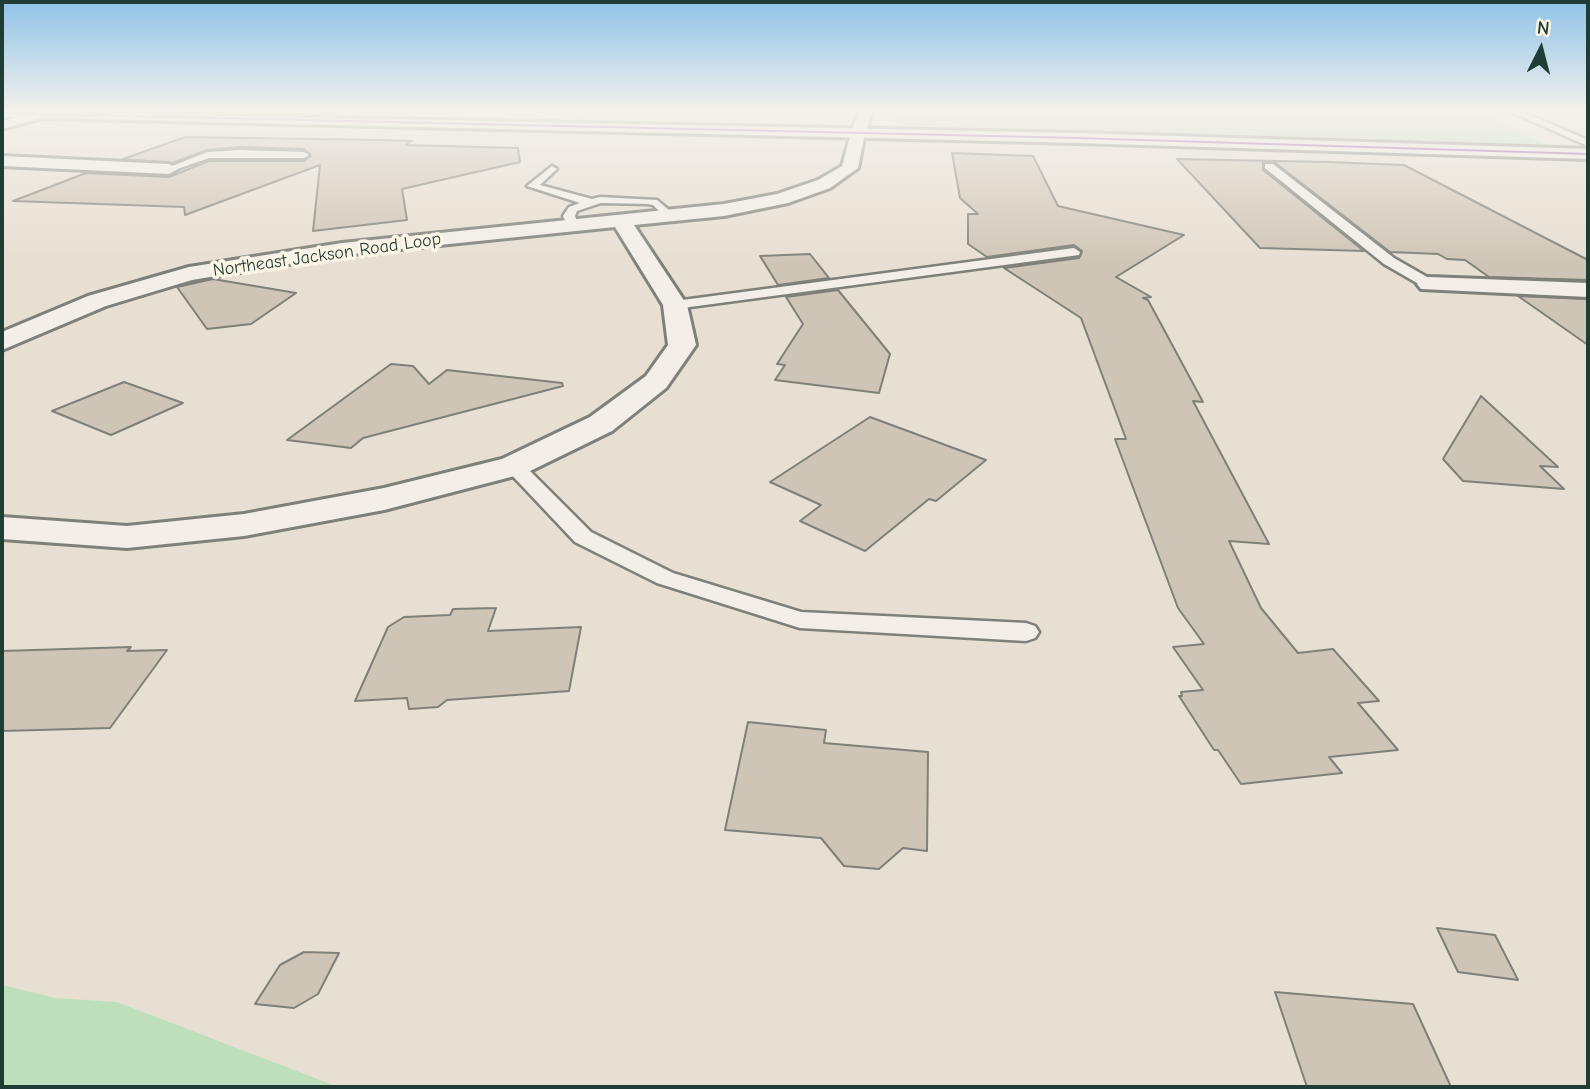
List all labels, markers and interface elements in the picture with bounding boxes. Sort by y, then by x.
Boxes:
north arrow [1506,14,1576,84]
text: N [1536,17,1550,40]
street label: Northeast Jackson Road Loop [211,228,443,282]

